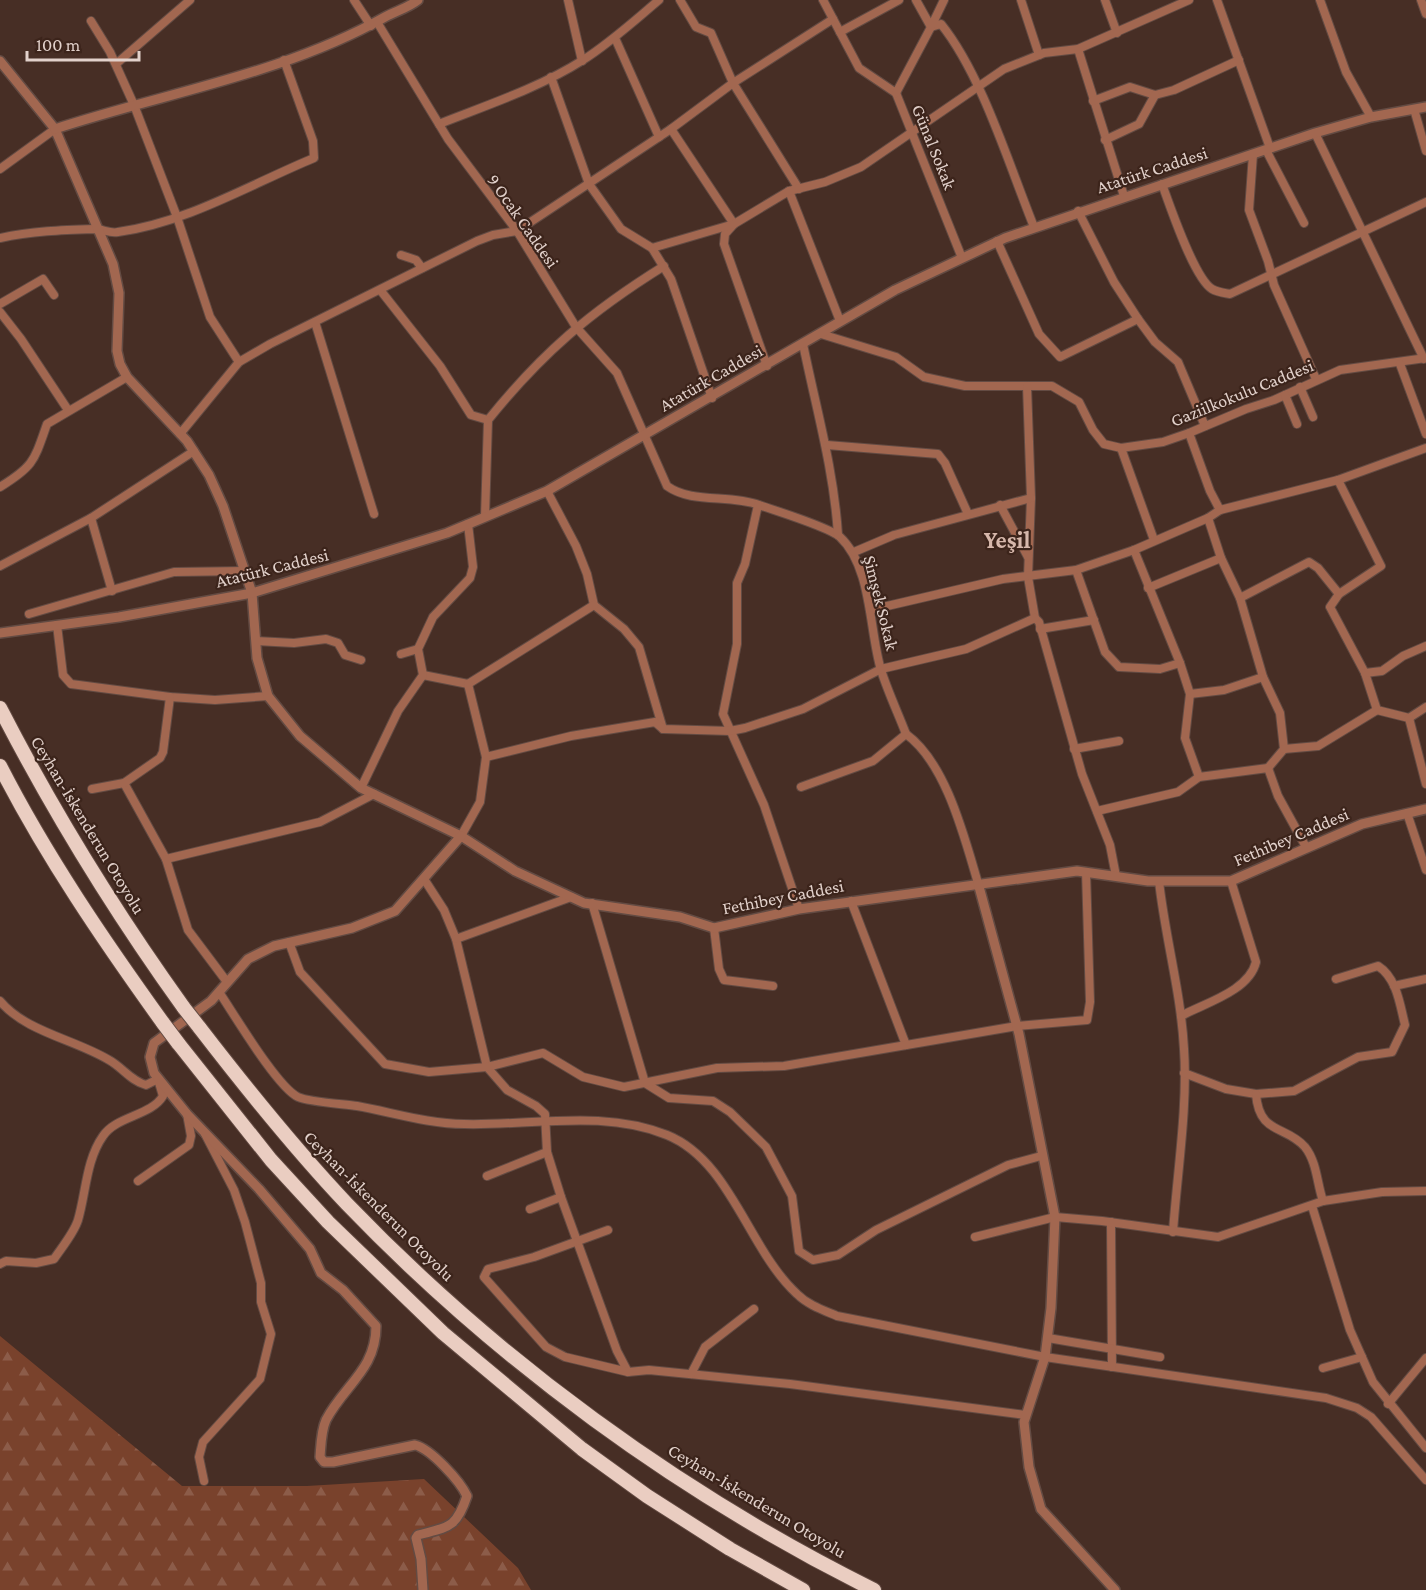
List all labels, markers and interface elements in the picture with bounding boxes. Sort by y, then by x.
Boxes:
scale bar [27,24,140,62]
text: 100 m [36,35,81,55]
street label: Günal Sokak [908,102,960,193]
street label: Atatürk Caddesi [1094,143,1210,197]
street label: 9 Ocak Caddesi [483,170,563,272]
street label: Atatürk Caddesi [656,340,766,416]
street label: Gaziilkokulu Caddesi [1168,355,1317,431]
district label: Yeşil [984,526,1030,553]
street label: Atatürk Caddesi [214,544,331,592]
street label: Şimşek Sokak [860,553,903,653]
street label: Ceyhan-İskenderun Otoyolu [27,732,149,918]
street label: Fethibey Caddesi [1230,804,1352,870]
street label: Fethibey Caddesi [721,875,846,919]
street label: Ceyhan-İskenderun Otoyolu [300,1127,459,1286]
street label: Ceyhan-İskenderun Otoyolu [664,1440,850,1562]

